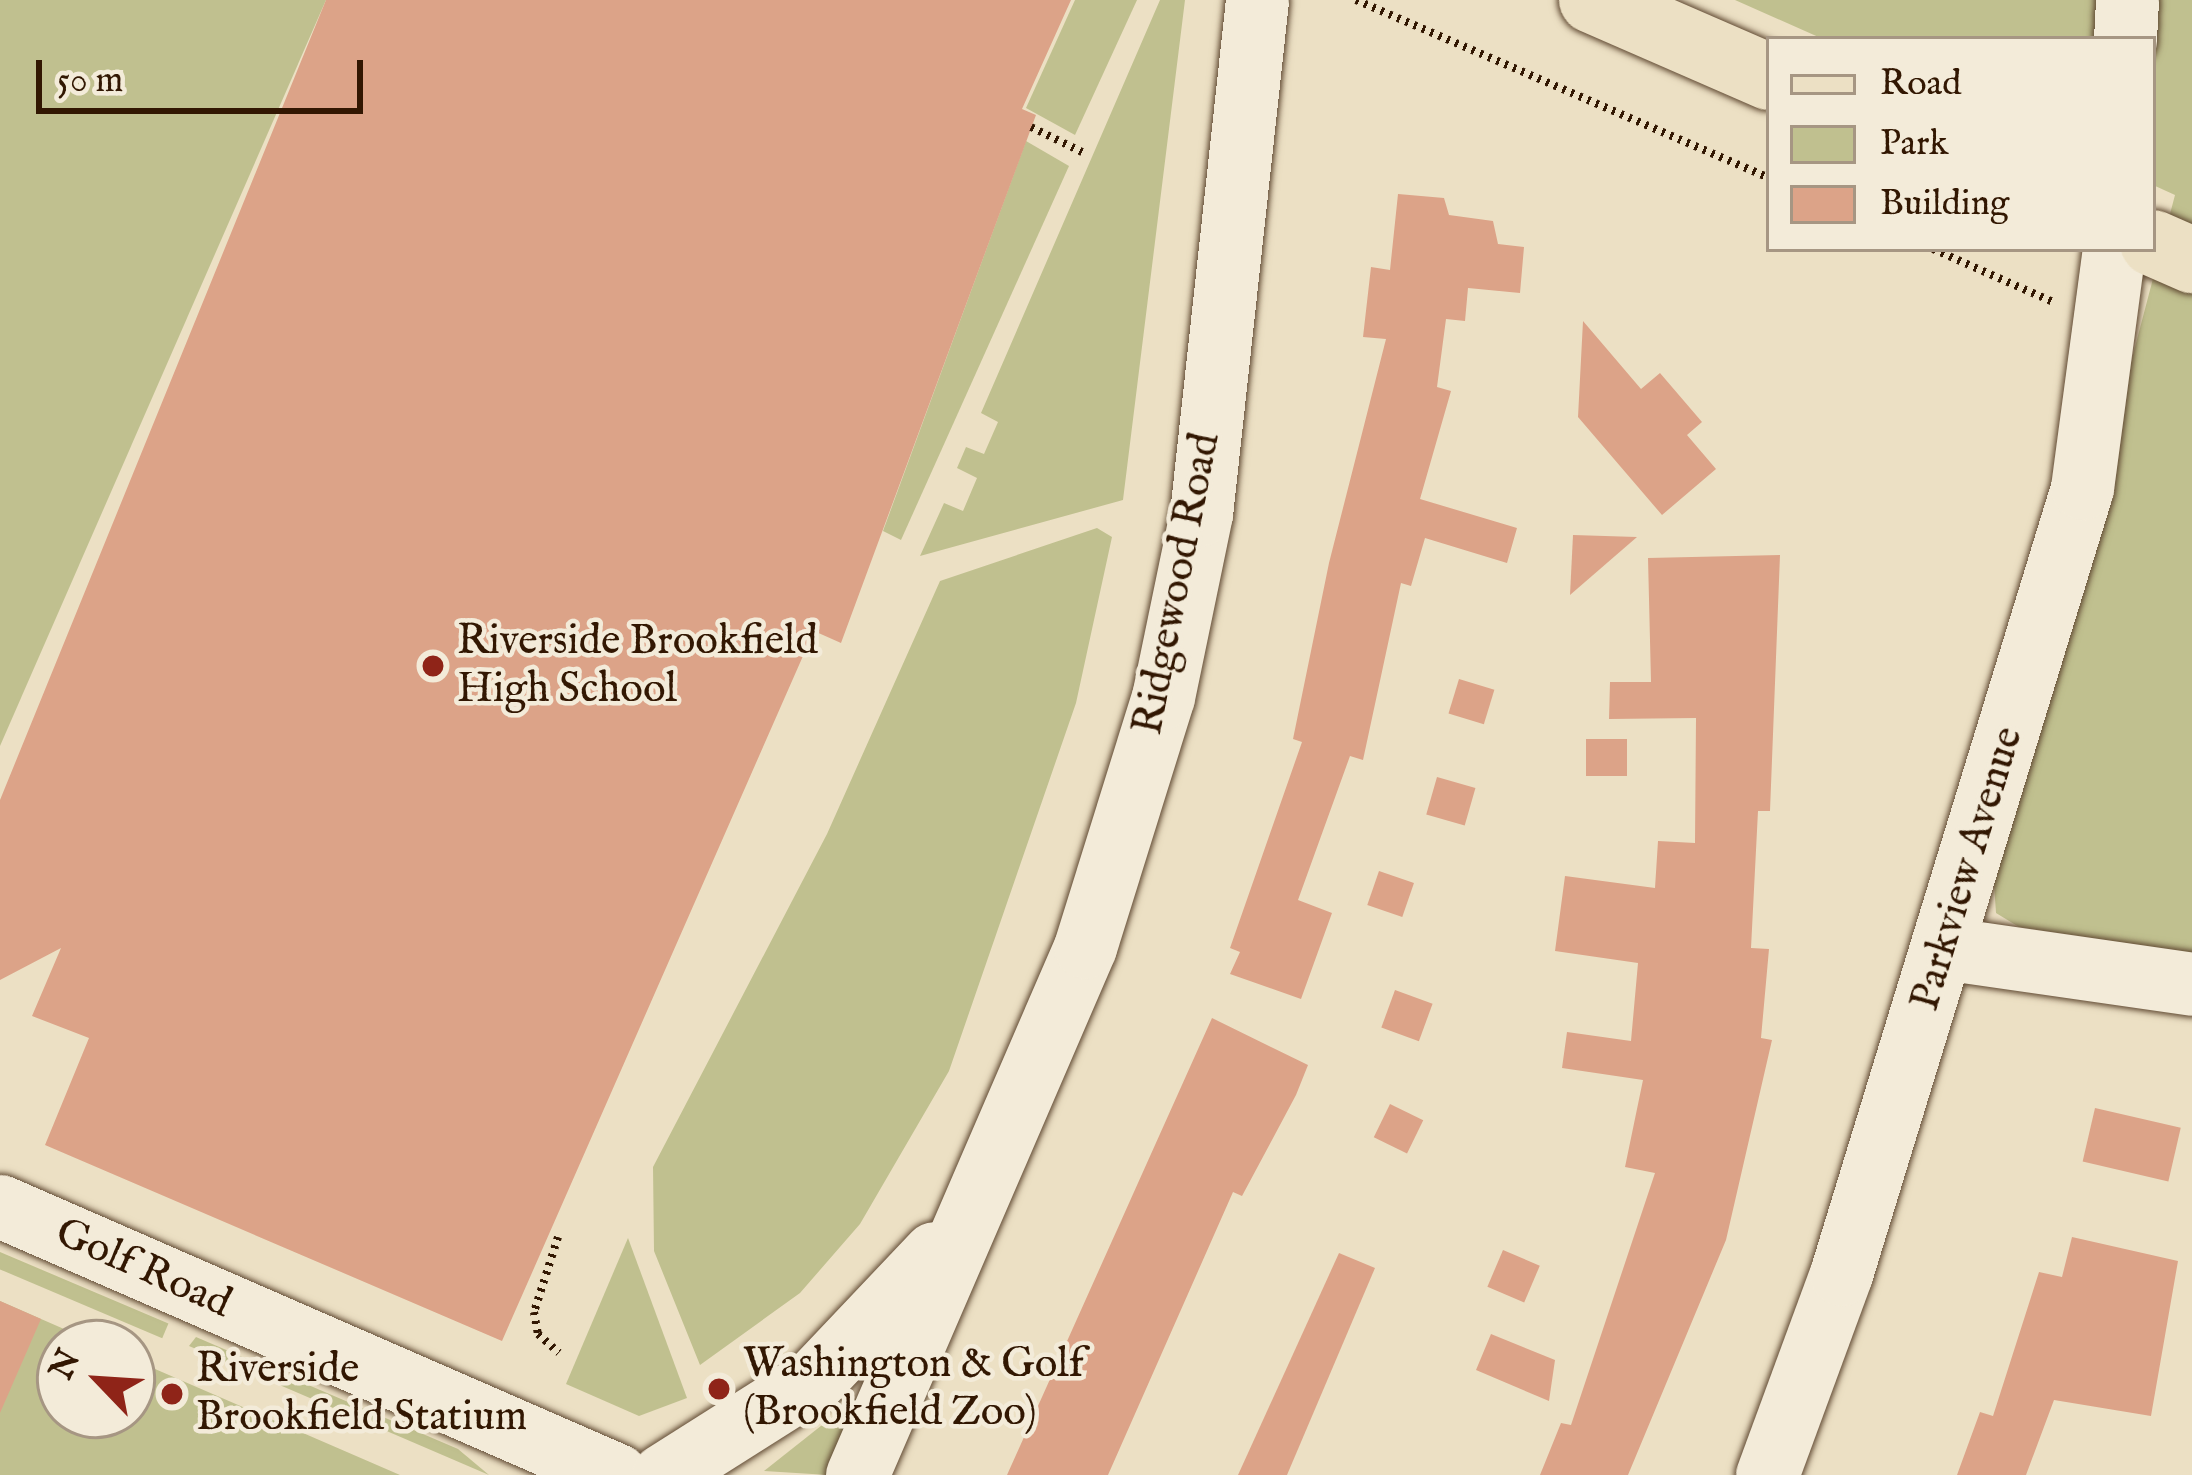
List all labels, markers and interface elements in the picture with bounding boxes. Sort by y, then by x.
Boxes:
scale bar [42,36,369,110]
legend [1766,36,2156,252]
text: 50 m [57,58,123,104]
text: Road [1880,61,1961,107]
text: Park [1880,121,1948,167]
text: Building [1880,181,2009,227]
street label: Ridgewood Road [1124,429,1232,739]
place label: Riverside Brookfield High School [457,617,818,716]
marker: Riverside Brookfield High School [420,653,446,679]
street label: Parkview Avenue [1901,721,2035,1017]
street label: Golf Road [47,1208,239,1330]
north arrow [36,1319,156,1439]
place label: Washington & Golf (Brookfield Zoo) [743,1340,1084,1438]
text: N [41,1343,91,1387]
place label: Riverside Brookfield Statium [196,1345,527,1444]
marker: Washington & Golf (Brookfield Zoo) [706,1376,732,1402]
marker: Riverside Brookfield Statium [159,1381,185,1407]

